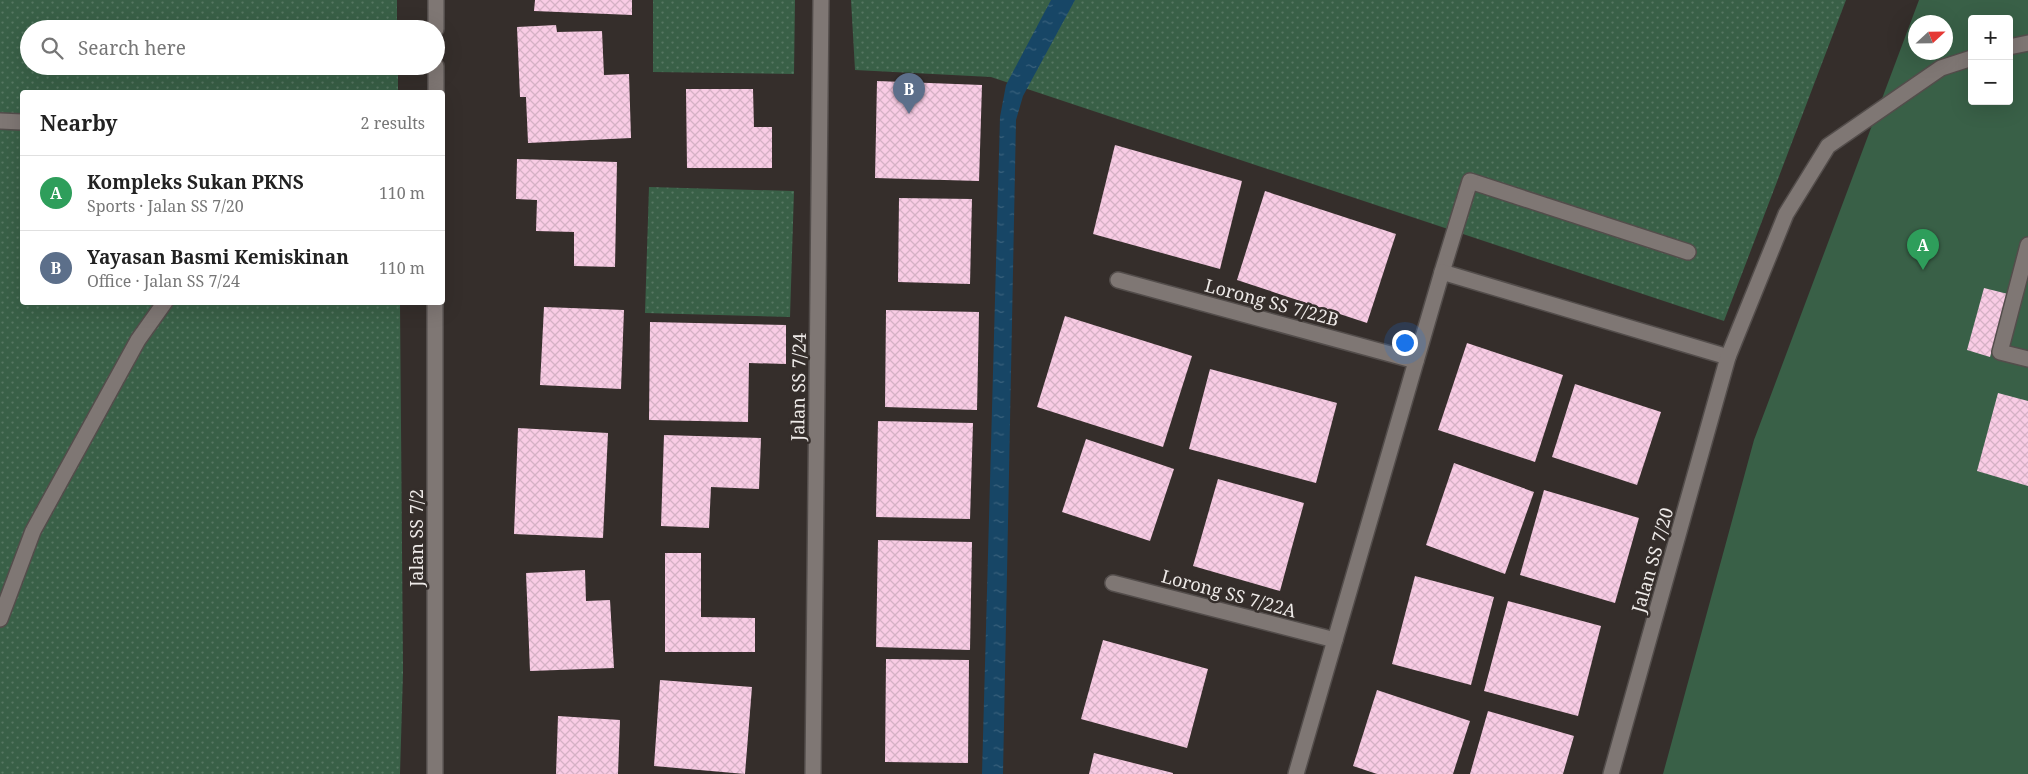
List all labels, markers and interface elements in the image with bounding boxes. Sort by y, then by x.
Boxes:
north arrow [1908,15,1953,60]
map controls [1968,15,2013,105]
button: + [1968,15,2013,60]
search box [20,20,445,75]
icon: search [38,34,66,62]
text: Search here [78,35,186,61]
button: − [1968,60,2013,105]
pin: B [893,73,925,114]
text: Nearby [40,109,118,137]
text: 2 results [361,112,425,134]
text: Kompleks Sukan PKNS [87,169,304,195]
text: A [50,182,62,204]
text: 110 m [379,182,425,204]
text: Sports · Jalan SS 7/20 [87,195,244,217]
pin: A [1907,229,1939,270]
text: Yayasan Basmi Kemiskinan [87,244,349,270]
text: B [51,257,61,279]
text: 110 m [379,257,425,279]
text: Office · Jalan SS 7/24 [87,270,240,292]
street label: Lorong SS 7/22B [1202,273,1342,331]
your location [1392,330,1418,356]
street label: Jalan SS 7/24 [785,333,811,442]
street label: Jalan SS 7/2 [404,489,428,588]
street label: Jalan SS 7/20 [1625,505,1678,616]
street label: Lorong SS 7/22A [1159,563,1299,623]

